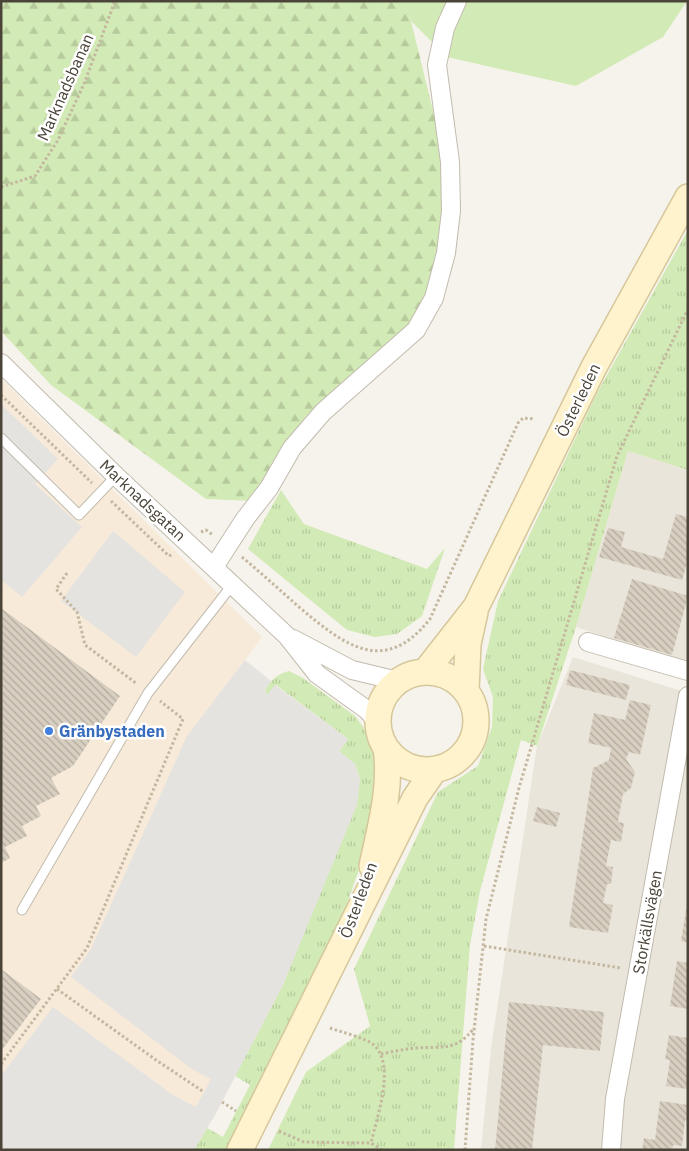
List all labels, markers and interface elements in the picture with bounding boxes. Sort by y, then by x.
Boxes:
street label: Marknadsbanan [32,30,98,144]
street label: Österleden [552,360,604,440]
street label: Marknadsgatan [96,455,190,545]
place label: Gränbystaden [59,721,165,741]
marker: Gränbystaden [43,725,55,737]
street label: Österleden [335,859,381,941]
street label: Storkällsvägen [628,868,666,976]

